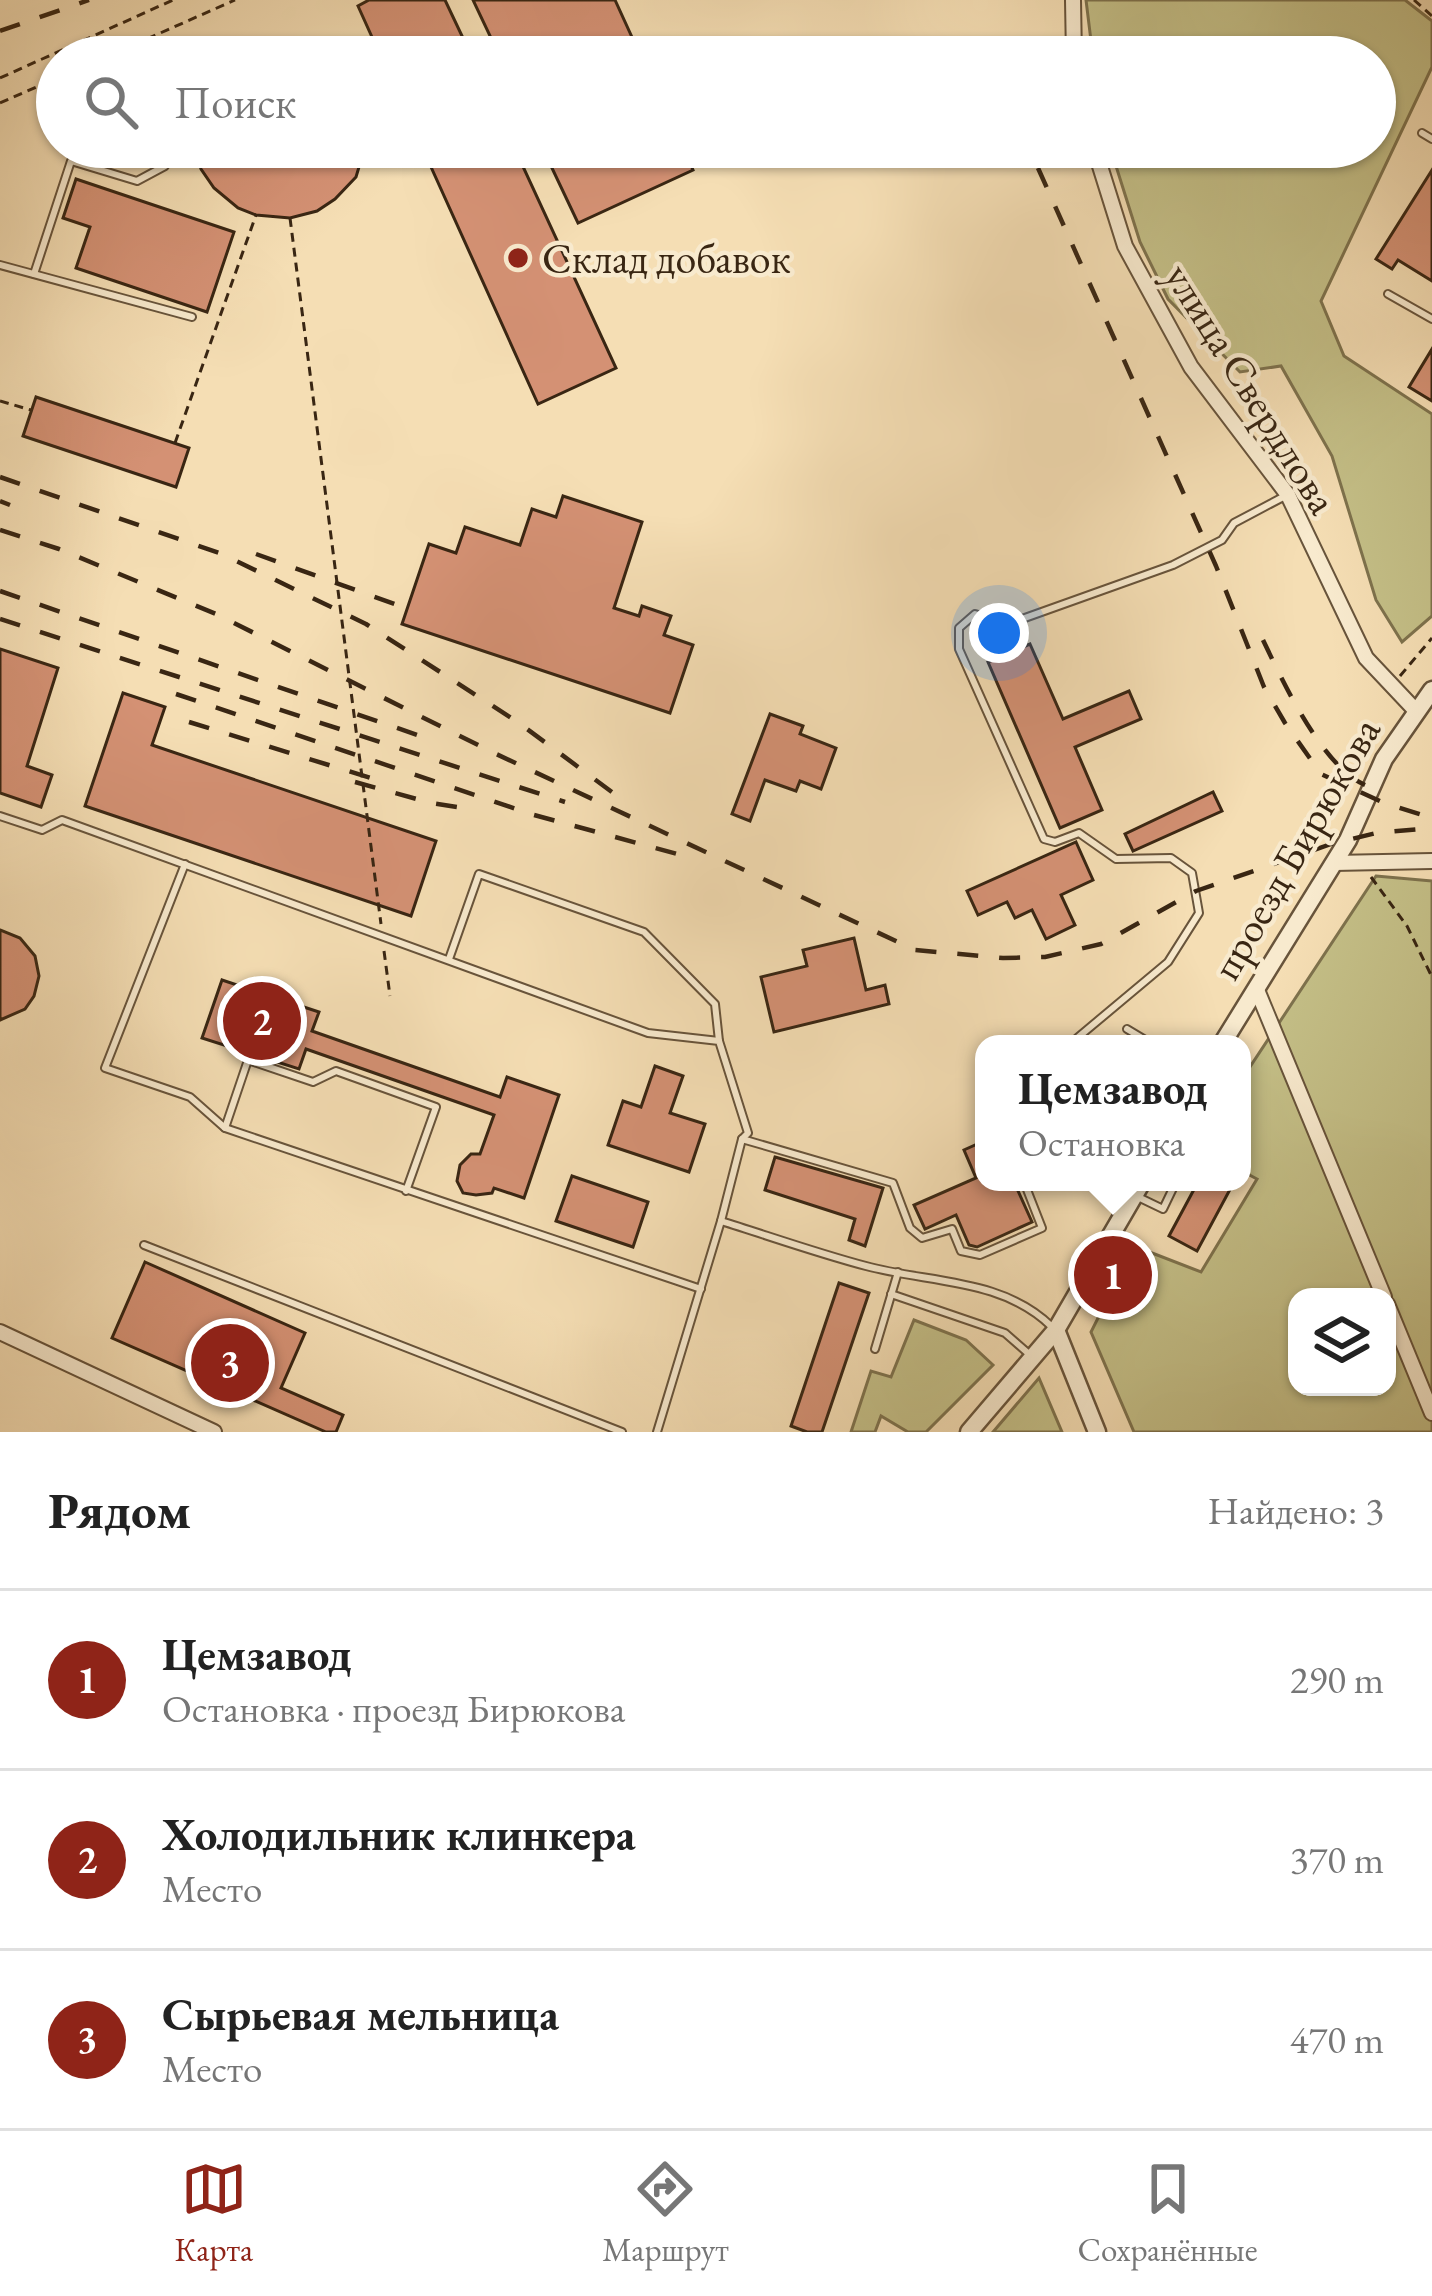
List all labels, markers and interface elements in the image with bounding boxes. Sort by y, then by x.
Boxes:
search box [36,36,1396,168]
icon: search [78,69,144,135]
text: Поиск [174,73,296,131]
place label: Склад добавок [542,231,791,286]
marker: Склад добавок [505,245,531,271]
street label: улица Свердлова [1153,252,1351,524]
your location [969,603,1029,663]
street label: проезд Бирюкова [1198,707,1393,989]
pin: 2 [223,976,301,1066]
popup [975,1035,1251,1191]
text: Цемзавод [1018,1059,1208,1117]
text: Остановка [1018,1117,1185,1168]
pin: 1 [1074,1230,1152,1320]
map controls [1288,1288,1396,1396]
button: layers [1288,1288,1396,1396]
pin: 3 [191,1318,269,1408]
text: Рядом [48,1477,191,1543]
text: Найдено: 3 [1207,1485,1384,1536]
text: Цемзавод [162,1625,352,1683]
text: 1 [77,1654,97,1705]
text: 290 m [1290,1654,1384,1705]
text: Остановка · проезд Бирюкова [162,1683,625,1734]
text: Холодильник клинкера [162,1805,635,1863]
text: 2 [77,1834,97,1885]
text: 370 m [1290,1834,1384,1885]
text: Место [162,1863,262,1914]
text: Сырьевая мельница [162,1985,559,2043]
text: 3 [77,2014,97,2065]
text: 470 m [1290,2014,1384,2065]
text: Место [162,2043,262,2094]
tab: Карта [174,2156,253,2271]
tab: Маршрут [602,2156,729,2271]
tab: Сохранённые [1078,2156,1258,2271]

